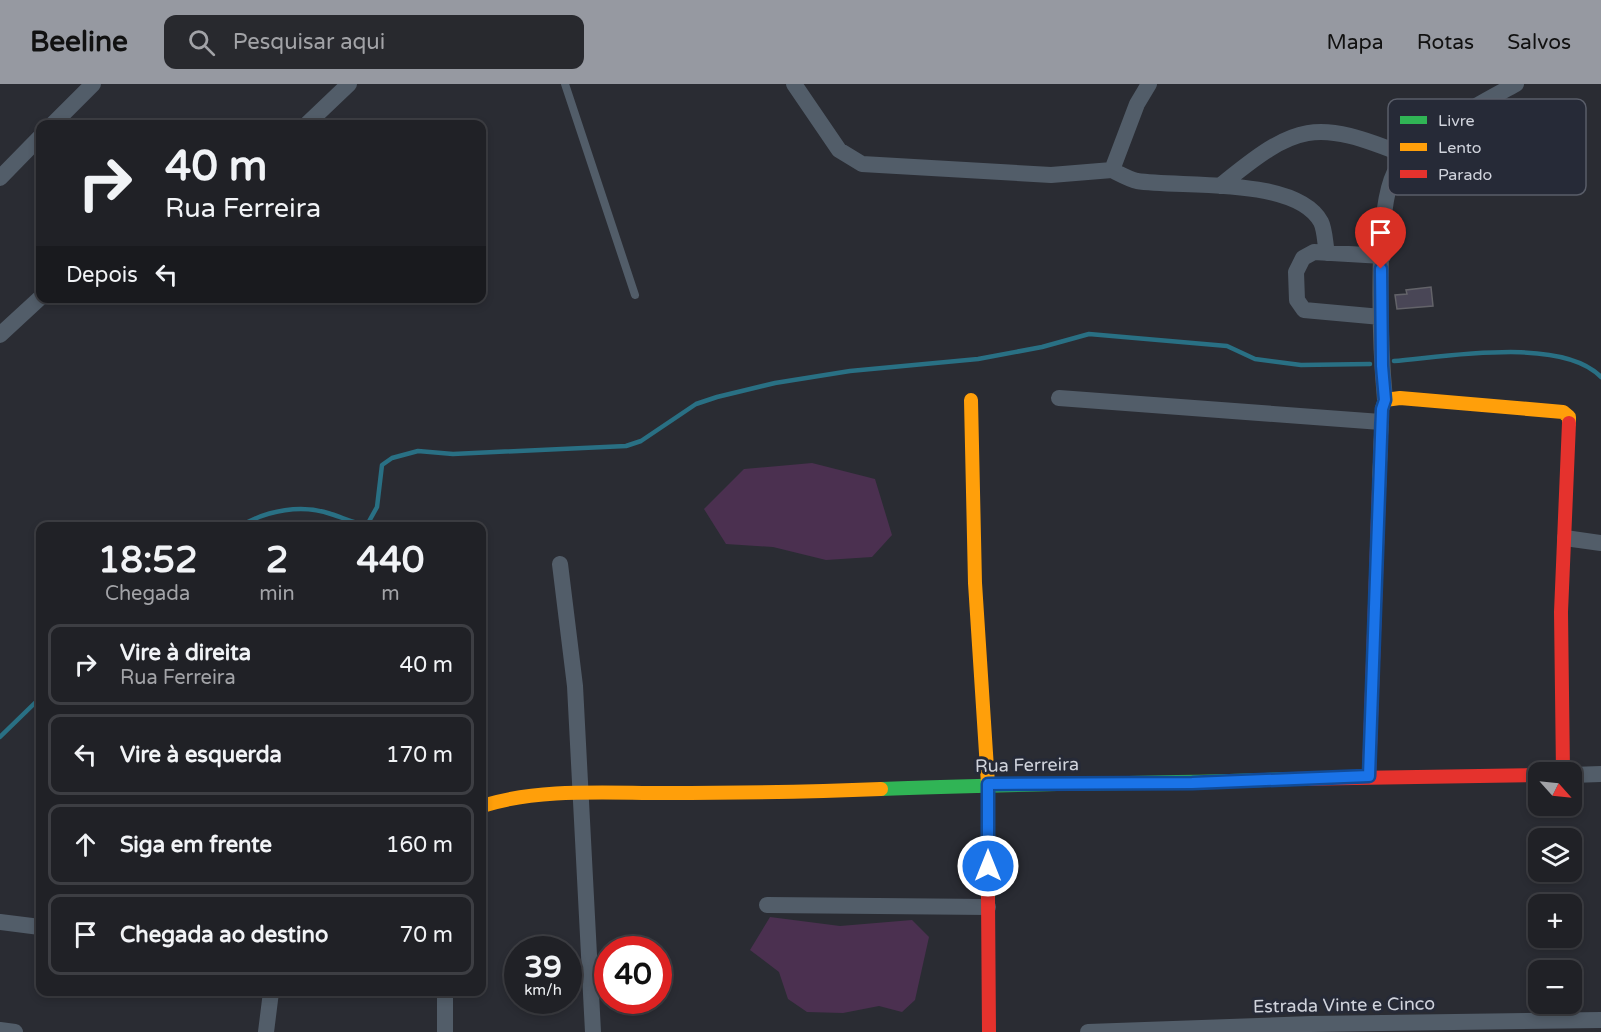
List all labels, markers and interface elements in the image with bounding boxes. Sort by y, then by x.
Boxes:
search box [164,15,584,69]
text: Beeline [30,25,128,59]
icon: search [185,26,218,59]
text: Pesquisar aqui [233,29,385,55]
text: Mapa [1326,30,1384,55]
text: Rotas [1417,30,1474,55]
text: Salvos [1507,30,1571,55]
legend [1388,99,1586,195]
text: Livre [1438,111,1475,131]
text: Lento [1438,138,1482,158]
text: 40 m [165,141,267,192]
icon: right [66,144,144,222]
text: Parado [1438,165,1492,185]
text: Rua Ferreira [165,192,321,225]
pin [1355,207,1406,269]
icon: arrive [1364,216,1397,249]
icon: left [150,258,183,291]
text: Depois [66,262,138,288]
text: 18:52 [98,539,198,582]
text: 2 [266,539,288,582]
text: 440 [356,539,424,582]
text: Chegada [105,582,190,606]
text: min [259,582,295,606]
text: m [381,582,400,606]
text: Vire à direita [120,640,251,666]
icon: right [69,648,102,681]
text: 40 m [399,652,453,678]
text: Rua Ferreira [120,666,236,690]
icon: left [69,738,102,771]
text: Vire à esquerda [120,742,282,768]
text: 170 m [386,742,453,768]
street label: Rua Ferreira [975,753,1079,777]
north arrow [1528,762,1582,816]
map controls [1528,762,1582,1014]
icon: ahead [69,828,102,861]
button: layers [1528,828,1582,882]
text: Siga em frente [120,832,272,858]
text: 160 m [386,832,453,858]
position arrow [956,834,1020,898]
button: + [1528,894,1582,948]
icon: arrive [69,918,102,951]
text: Chegada ao destino [120,922,328,948]
text: 70 m [399,922,453,948]
speed limit sign: 40 [594,936,672,1014]
text: 39 [524,949,562,986]
button: − [1528,960,1582,1014]
text: km/h [524,981,562,999]
street label: Estrada Vinte e Cinco [1253,992,1435,1018]

